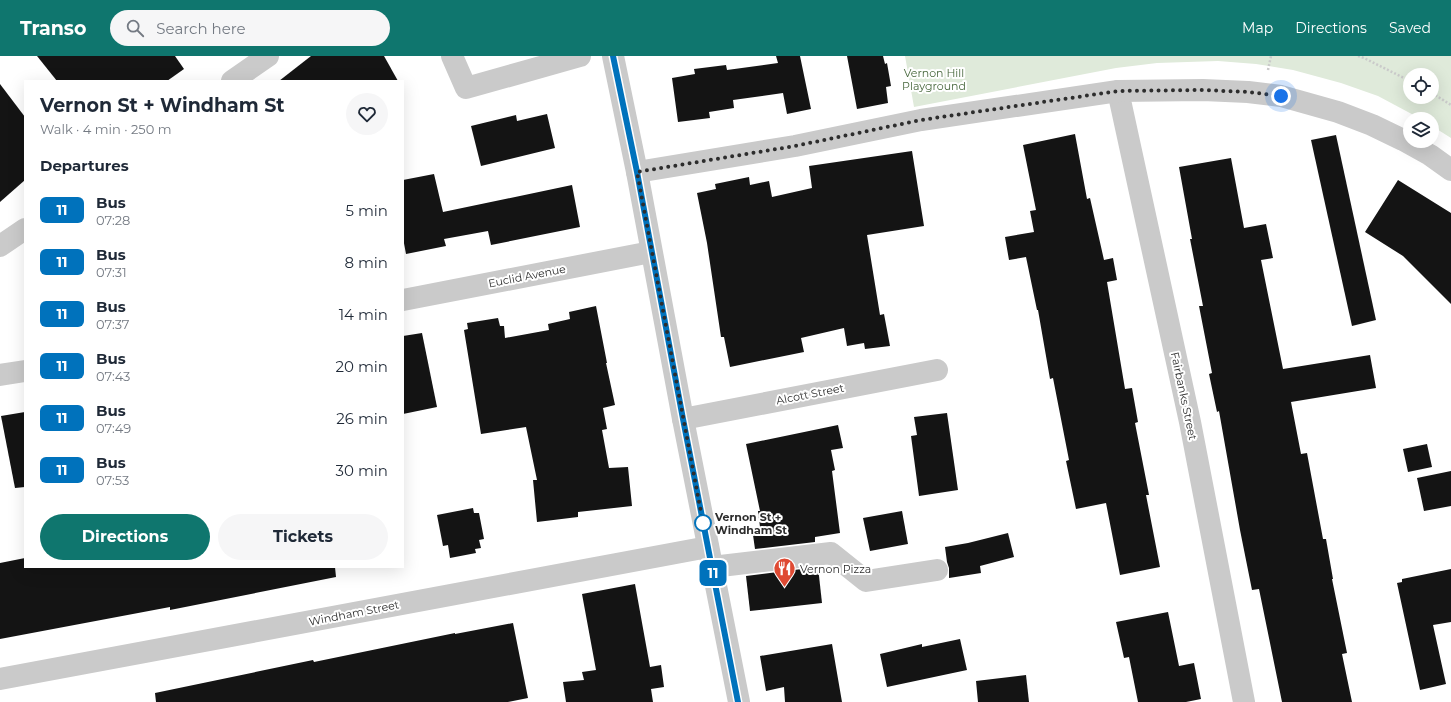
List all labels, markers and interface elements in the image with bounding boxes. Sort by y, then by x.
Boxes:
search box [110,10,390,46]
text: Transo [20,17,86,40]
icon: search [124,17,146,39]
text: Search here [156,19,246,38]
text: Map [1242,19,1273,37]
text: Directions [1295,19,1367,37]
text: Saved [1389,19,1431,37]
park label: Vernon Hill Playground [902,66,966,93]
map controls [1403,68,1439,148]
button: locate [1403,68,1439,104]
your location [1271,86,1291,106]
button: heart [346,93,388,135]
text: Vernon St + Windham St [40,94,285,117]
button: layers [1403,112,1439,148]
text: Walk · 4 min · 250 m [40,121,171,137]
text: Departures [40,156,129,175]
text: Bus [96,193,126,212]
text: 11 [57,201,67,219]
text: 5 min [345,201,388,220]
text: 07:28 [96,212,130,228]
text: Bus [96,245,126,264]
text: 11 [57,253,67,271]
text: 8 min [344,253,388,272]
street label: Euclid Avenue [487,262,567,290]
text: 07:31 [96,264,127,280]
text: Bus [96,297,126,316]
text: 11 [57,305,67,323]
text: 14 min [339,305,388,324]
text: 07:37 [96,316,129,332]
text: Bus [96,349,126,368]
street label: Fairbanks Street [1168,351,1200,442]
text: 11 [57,357,67,375]
text: 20 min [336,357,388,376]
text: 07:43 [96,368,130,384]
street label: Alcott Street [775,380,846,407]
text: Bus [96,401,126,420]
text: 11 [57,409,67,427]
text: 26 min [336,409,388,428]
text: 07:49 [96,420,131,436]
text: Bus [96,453,126,472]
text: 11 [57,461,67,479]
text: 30 min [336,461,388,480]
text: 07:53 [96,472,129,488]
place label: Vernon St + Windham St [714,510,787,537]
button: Directions [40,514,210,560]
button: Tickets [218,514,388,560]
marker: Vernon St + Windham St [694,514,712,532]
restaurant icon: Vernon Pizza [771,556,797,589]
line badge: 11 [695,560,731,586]
place label: Vernon Pizza [800,562,871,576]
text: 11 [708,564,718,582]
street label: Windham Street [308,597,401,629]

